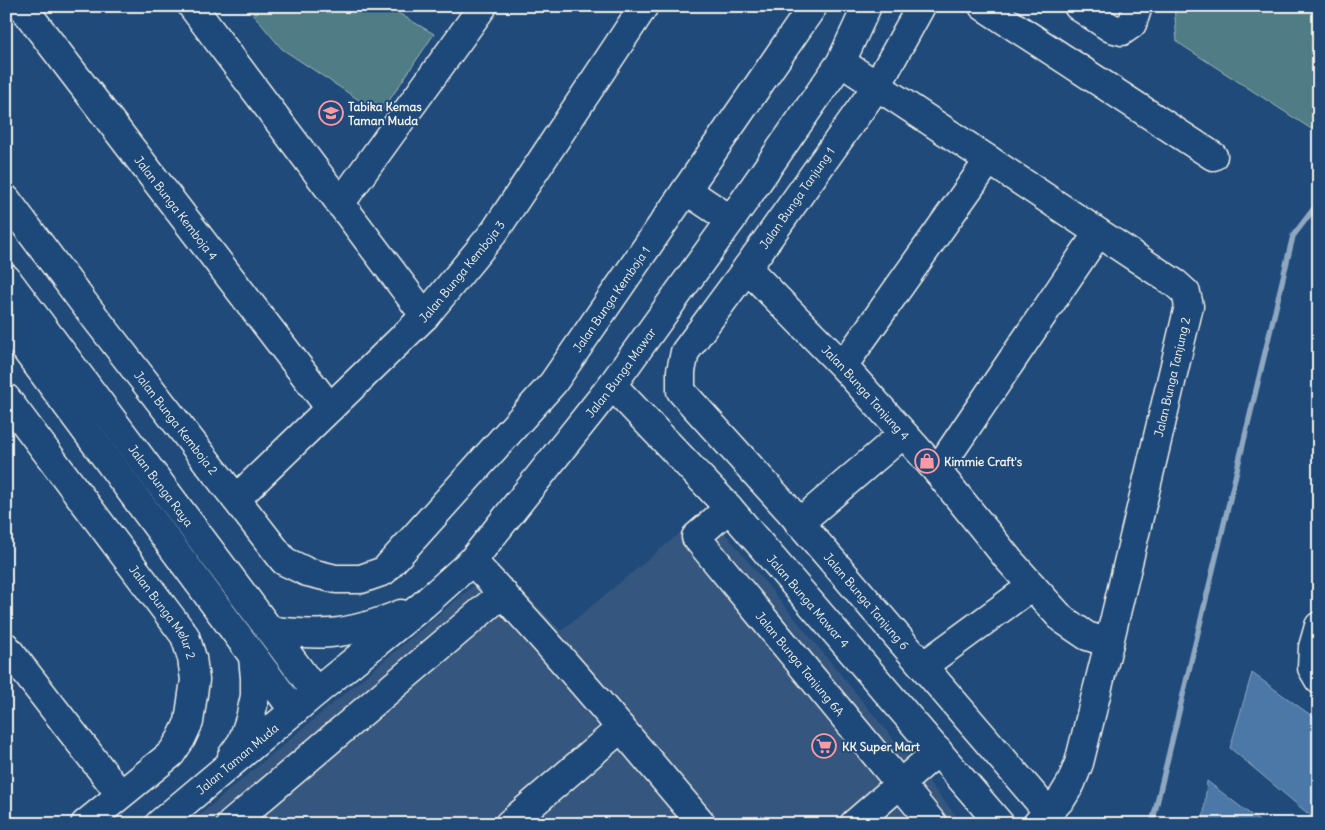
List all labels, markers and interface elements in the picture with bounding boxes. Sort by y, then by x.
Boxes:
place label: Tabika Kemas Taman Muda [348,99,422,128]
school or university icon: Tabika Kemas Taman Muda [318,100,344,126]
street label: Jalan Bunga Tanjung 1 [756,144,838,252]
street label: Jalan Bunga Kemboja 4 [132,152,221,263]
street label: Jalan Bunga Kemboja 3 [416,217,508,325]
street label: Jalan Bunga Kemboja 1 [569,243,653,355]
street label: Jalan Bunga Tanjung 2 [1151,315,1193,438]
street label: Jalan Bunga Mawar [582,324,659,420]
street label: Jalan Bunga Tanjung 4 [819,342,913,443]
street label: Jalan Bunga Kemboja 2 [132,368,222,478]
street label: Jalan Bunga Raya [126,441,197,529]
shop icon: Kimmie Craft's [914,448,940,474]
place label: Kimmie Craft's [944,454,1023,469]
street label: Jalan Bunga Tanjung 6 [821,549,913,652]
street label: Jalan Bunga Mawar 4 [764,551,853,651]
street label: Jalan Bunga Melur 2 [127,562,199,661]
street label: Jalan Bunga Tanjung 6A [753,608,848,719]
street label: Jalan Taman Muda [193,720,281,797]
supermarket icon: KK Super Mart [811,733,837,759]
place label: KK Super Mart [842,739,921,755]

